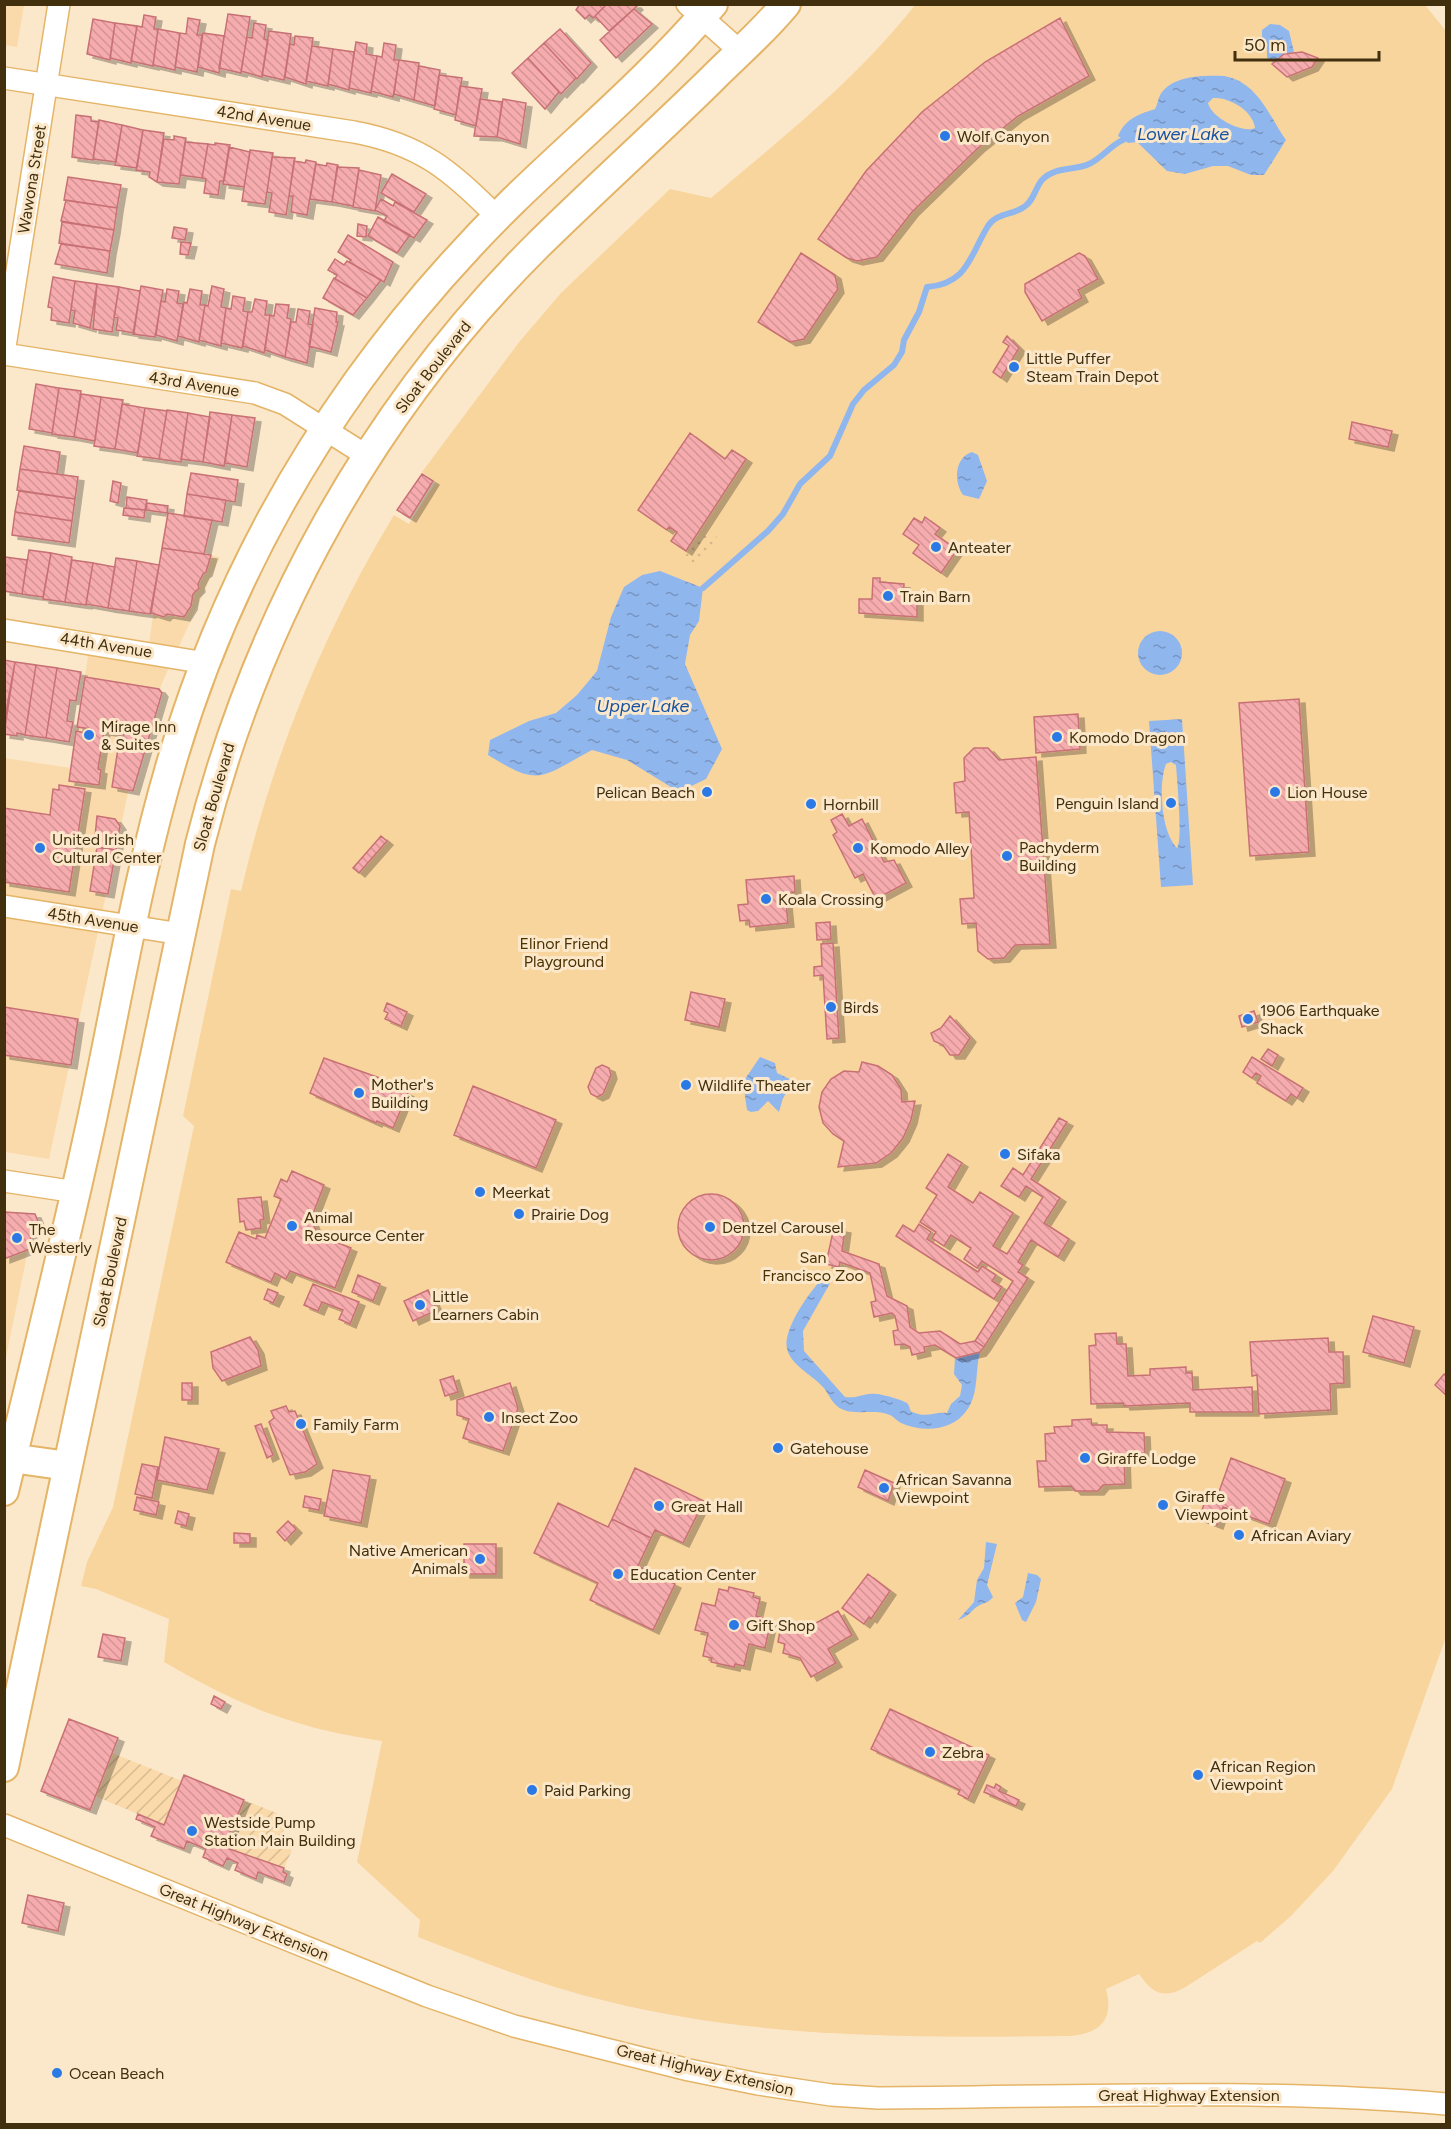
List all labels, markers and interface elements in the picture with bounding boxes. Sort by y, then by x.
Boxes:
scale bar [1235,24,1379,62]
text: 50 m [1244,34,1286,56]
street label: 42nd Avenue [215,101,313,135]
street label: Wawona Street [14,123,50,235]
water label: Lower Lake [1137,123,1229,145]
place label: Wolf Canyon [957,127,1049,146]
marker: Wolf Canyon [938,129,952,143]
street label: Sloat Boulevard [391,317,475,417]
place label: Little Puffer Steam Train Depot [1026,349,1159,386]
marker: Little Puffer Steam Train Depot [1007,360,1021,374]
street label: 43rd Avenue [147,367,241,401]
place label: Anteater [948,538,1011,557]
marker: Anteater [929,540,943,554]
place label: Train Barn [900,587,971,606]
marker: Train Barn [881,589,895,603]
street label: 44th Avenue [59,628,154,662]
water label: Upper Lake [597,695,690,717]
place label: Mirage Inn & Suites [101,717,176,754]
marker: Mirage Inn & Suites [82,728,96,742]
place label: Komodo Dragon [1069,728,1186,747]
marker: Komodo Dragon [1050,730,1064,744]
street label: Sloat Boulevard [189,741,239,853]
place label: Pelican Beach [596,783,695,802]
place label: Lion House [1287,783,1368,802]
marker: Pelican Beach [700,785,714,799]
marker: Lion House [1268,785,1282,799]
place label: Penguin Island [1056,794,1159,813]
place label: Hornbill [823,795,879,814]
marker: Penguin Island [1164,796,1178,810]
marker: Hornbill [804,797,818,811]
place label: United Irish Cultural Center [52,830,162,867]
place label: Pachyderm Building [1019,838,1099,875]
place label: Komodo Alley [870,839,970,858]
marker: United Irish Cultural Center [33,841,47,855]
marker: Komodo Alley [851,841,865,855]
marker: Pachyderm Building [1000,849,1014,863]
place label: Koala Crossing [778,890,884,909]
marker: Koala Crossing [759,892,773,906]
street label: 45th Avenue [46,903,140,937]
park label: Elinor Friend Playground [520,934,608,971]
place label: Birds [843,998,879,1017]
marker: Birds [824,1000,838,1014]
place label: 1906 Earthquake Shack [1260,1001,1380,1038]
marker: 1906 Earthquake Shack [1241,1012,1255,1026]
place label: Mother's Building [371,1075,434,1112]
place label: Wildlife Theater [698,1076,811,1095]
marker: Wildlife Theater [679,1078,693,1092]
marker: Mother's Building [352,1086,366,1100]
place label: Sifaka [1017,1145,1060,1164]
marker: Sifaka [998,1147,1012,1161]
place label: Meerkat [492,1183,550,1202]
marker: Meerkat [473,1185,487,1199]
place label: Prairie Dog [531,1205,609,1224]
marker: Prairie Dog [512,1207,526,1221]
place label: Animal Resource Center [304,1208,425,1245]
street label: Sloat Boulevard [89,1215,131,1329]
place label: Dentzel Carousel [722,1218,844,1237]
marker: Animal Resource Center [285,1219,299,1233]
place label: The Westerly [29,1220,93,1257]
marker: Dentzel Carousel [703,1220,717,1234]
marker: The Westerly [10,1231,24,1245]
park label: San Francisco Zoo [762,1248,864,1285]
place label: Little Learners Cabin [432,1287,539,1324]
marker: Little Learners Cabin [413,1298,427,1312]
place label: Insect Zoo [501,1408,578,1427]
marker: Insect Zoo [482,1410,496,1424]
place label: Family Farm [313,1415,399,1434]
marker: Family Farm [294,1417,308,1431]
place label: Gatehouse [790,1439,869,1458]
marker: Gatehouse [771,1441,785,1455]
place label: Giraffe Lodge [1097,1449,1196,1468]
marker: Giraffe Lodge [1078,1451,1092,1465]
place label: African Savanna Viewpoint [896,1470,1012,1507]
marker: African Savanna Viewpoint [877,1481,891,1495]
place label: Giraffe Viewpoint [1175,1487,1248,1524]
place label: Great Hall [671,1497,743,1516]
marker: Giraffe Viewpoint [1156,1498,1170,1512]
marker: Great Hall [652,1499,666,1513]
place label: African Aviary [1251,1526,1352,1545]
marker: African Aviary [1232,1528,1246,1542]
place label: Native American Animals [349,1541,468,1578]
marker: Native American Animals [473,1552,487,1566]
place label: Education Center [630,1565,756,1584]
marker: Education Center [611,1567,625,1581]
place label: Gift Shop [746,1616,815,1635]
marker: Gift Shop [727,1618,741,1632]
place label: Zebra [942,1743,984,1762]
marker: Zebra [923,1745,937,1759]
place label: African Region Viewpoint [1210,1757,1316,1794]
marker: African Region Viewpoint [1191,1768,1205,1782]
place label: Paid Parking [544,1781,631,1800]
marker: Paid Parking [525,1783,539,1797]
place label: Westside Pump Station Main Building [204,1813,356,1850]
marker: Westside Pump Station Main Building [185,1824,199,1838]
street label: Great Highway Extension [156,1879,332,1965]
street label: Great Highway Extension [615,2040,796,2100]
place label: Ocean Beach [69,2064,164,2083]
marker: Ocean Beach [50,2066,64,2080]
street label: Great Highway Extension [1098,2086,1280,2105]

